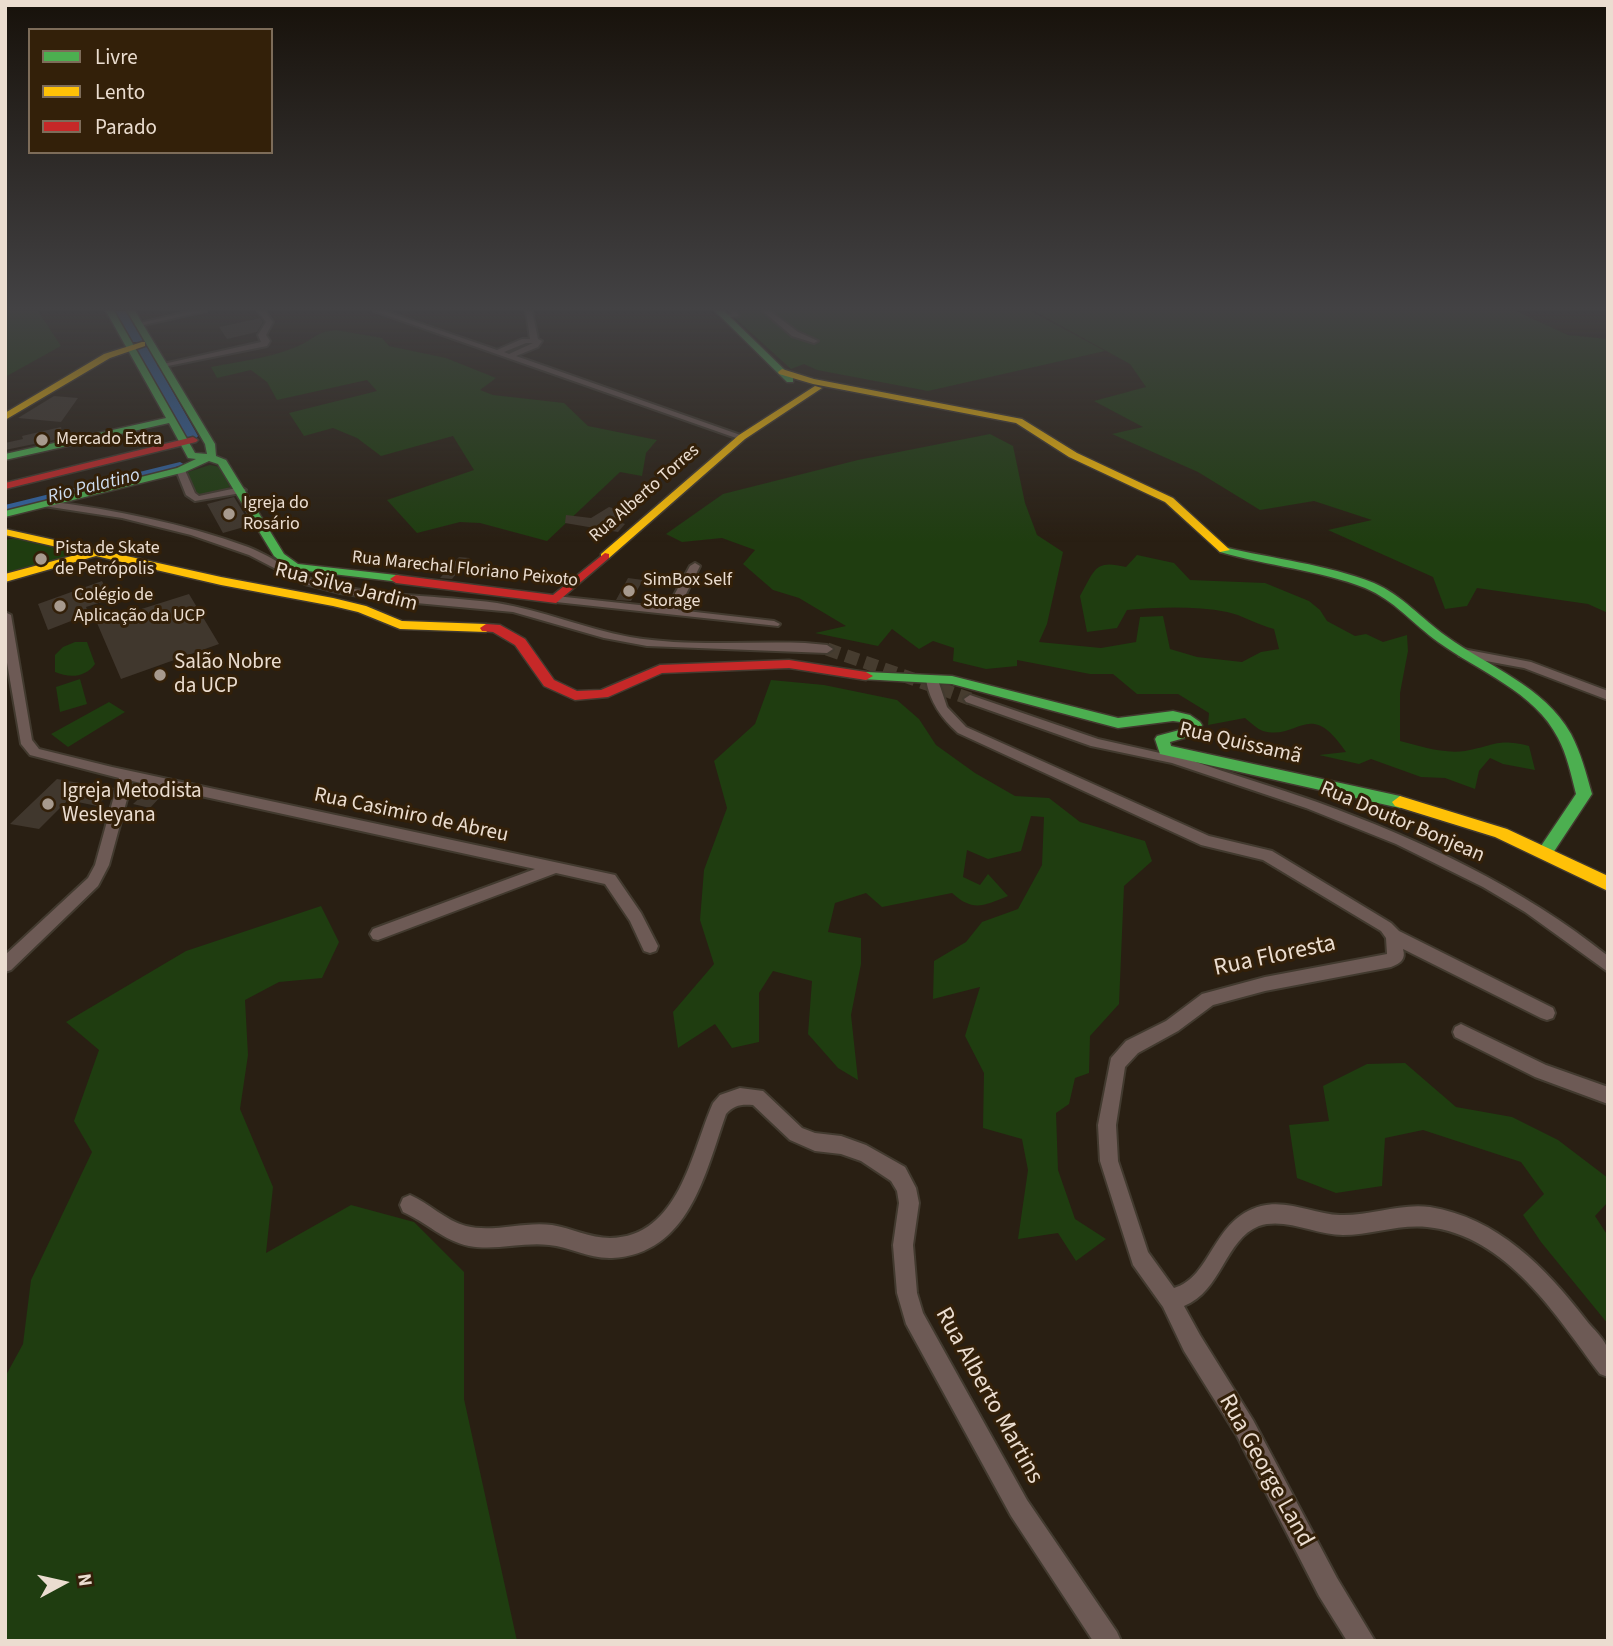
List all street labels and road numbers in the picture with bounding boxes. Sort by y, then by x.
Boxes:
street label: Rua Alberto Torres [586,440,704,548]
street label: Rua Marechal Floriano Peixoto [351,547,579,593]
street label: Rua Silva Jardim [272,558,420,618]
street label: Rua Quissamã [1176,718,1304,770]
street label: Rua Doutor Bonjean [1316,777,1488,869]
street label: Rua Casimiro de Abreu [311,783,511,849]
street label: Rua Floresta [1211,930,1339,984]
street label: Rua Alberto Martins [928,1303,1048,1489]
street label: Rua George Land [1211,1390,1319,1552]

